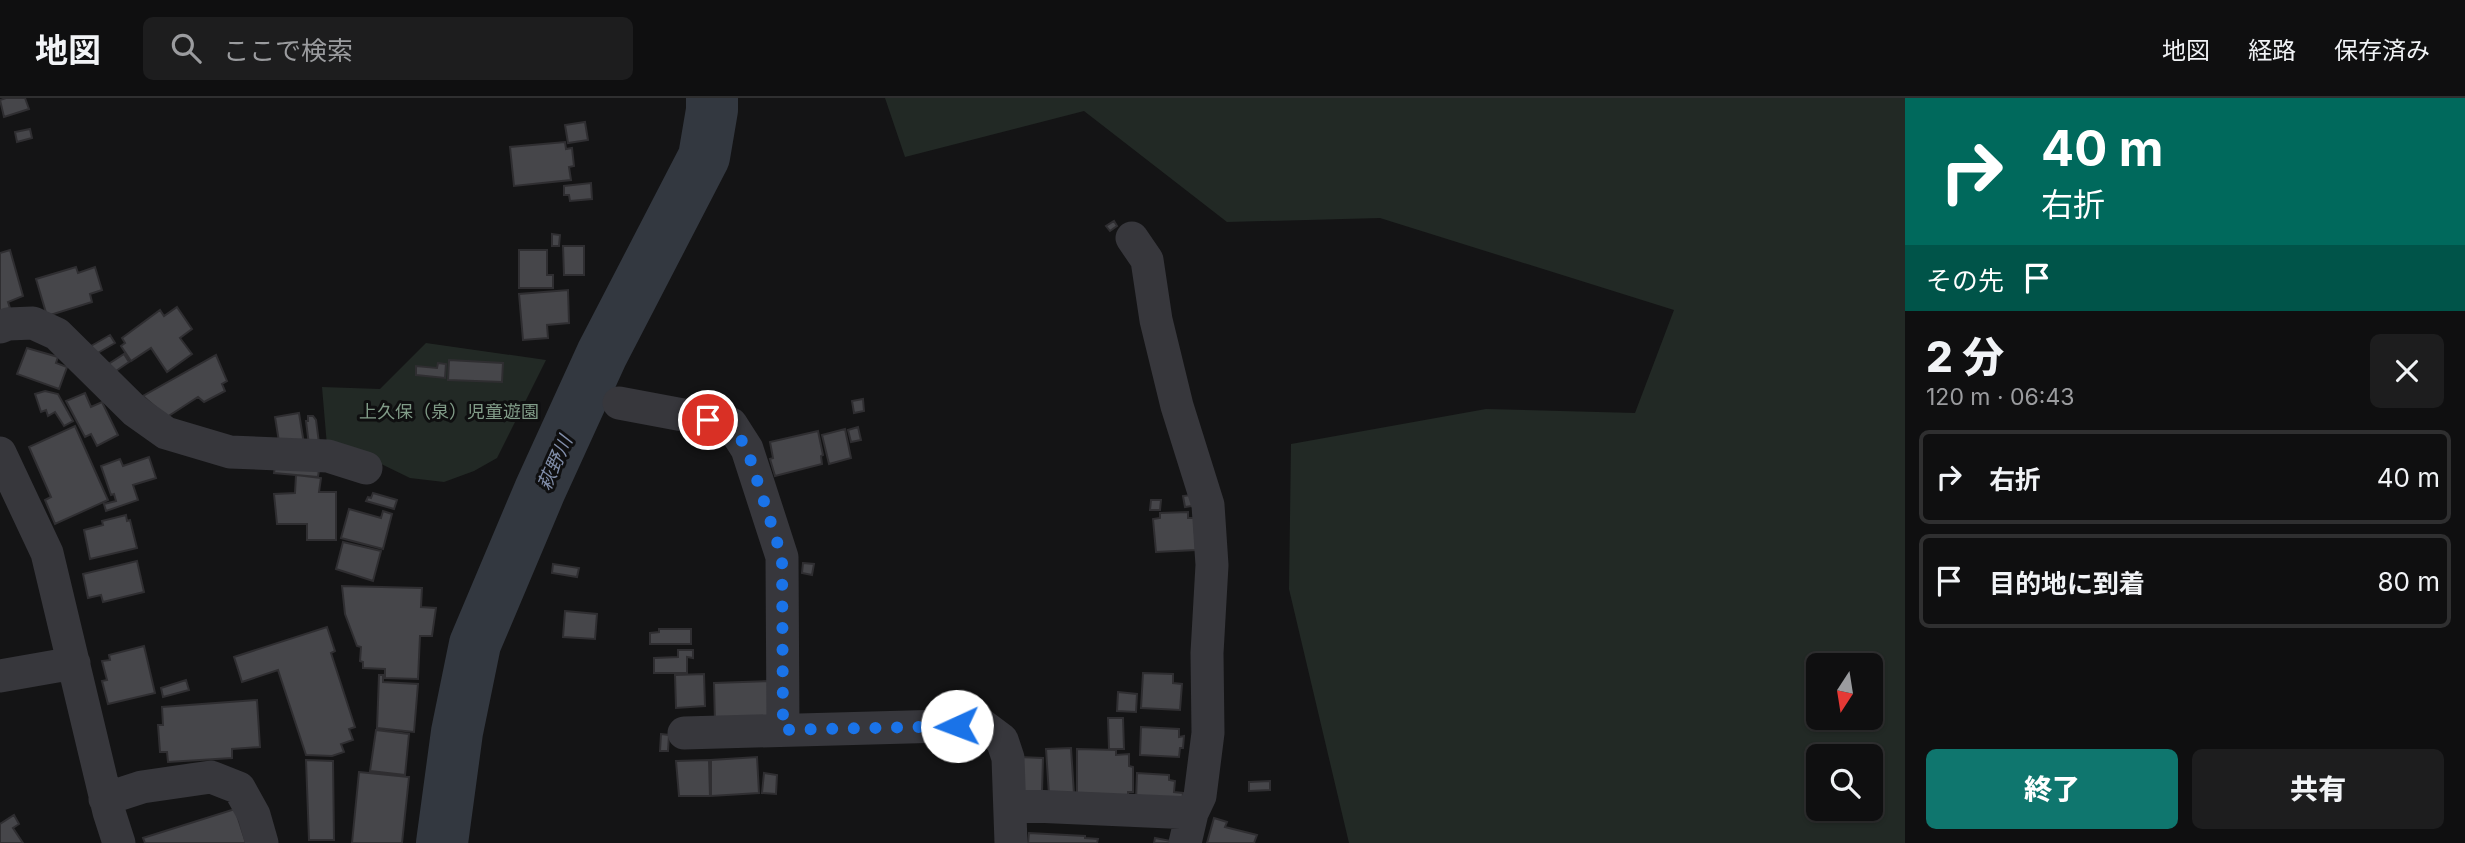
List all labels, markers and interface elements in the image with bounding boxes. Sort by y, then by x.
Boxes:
search box [143,17,633,80]
icon: search [167,29,205,67]
text: 地図 [35,30,101,70]
text: ここで検索 [223,35,353,66]
text: 地図 [2162,36,2210,65]
text: 経路 [2248,36,2296,65]
text: 保存済み [2334,36,2430,65]
text: 40 m [2041,119,2164,178]
icon: right [1926,126,2017,217]
text: 右折 [2041,185,2105,224]
icon: arrive [2018,259,2056,297]
text: その先 [1926,265,2004,296]
text: 2 分 [1926,331,2004,382]
button: close [2370,334,2444,408]
text: 120 m · 06:43 [1926,383,2075,411]
pin [678,390,738,450]
park label: 上久保（泉）児童遊園 [359,401,539,422]
icon: arrive [689,401,727,439]
water label: 萩野川 [533,430,578,494]
icon: right [1930,458,1968,496]
text: 40 m [2377,462,2440,493]
text: 右折 [1989,464,2041,495]
icon: arrive [1930,562,1968,600]
text: 80 m [2377,566,2440,597]
text: 目的地に到着 [1989,568,2145,599]
north arrow [1806,653,1883,730]
map controls [1806,653,1883,821]
position arrow [920,689,994,763]
button: search [1806,744,1883,821]
button: 終了 [1926,749,2178,829]
button: 共有 [2192,749,2444,829]

